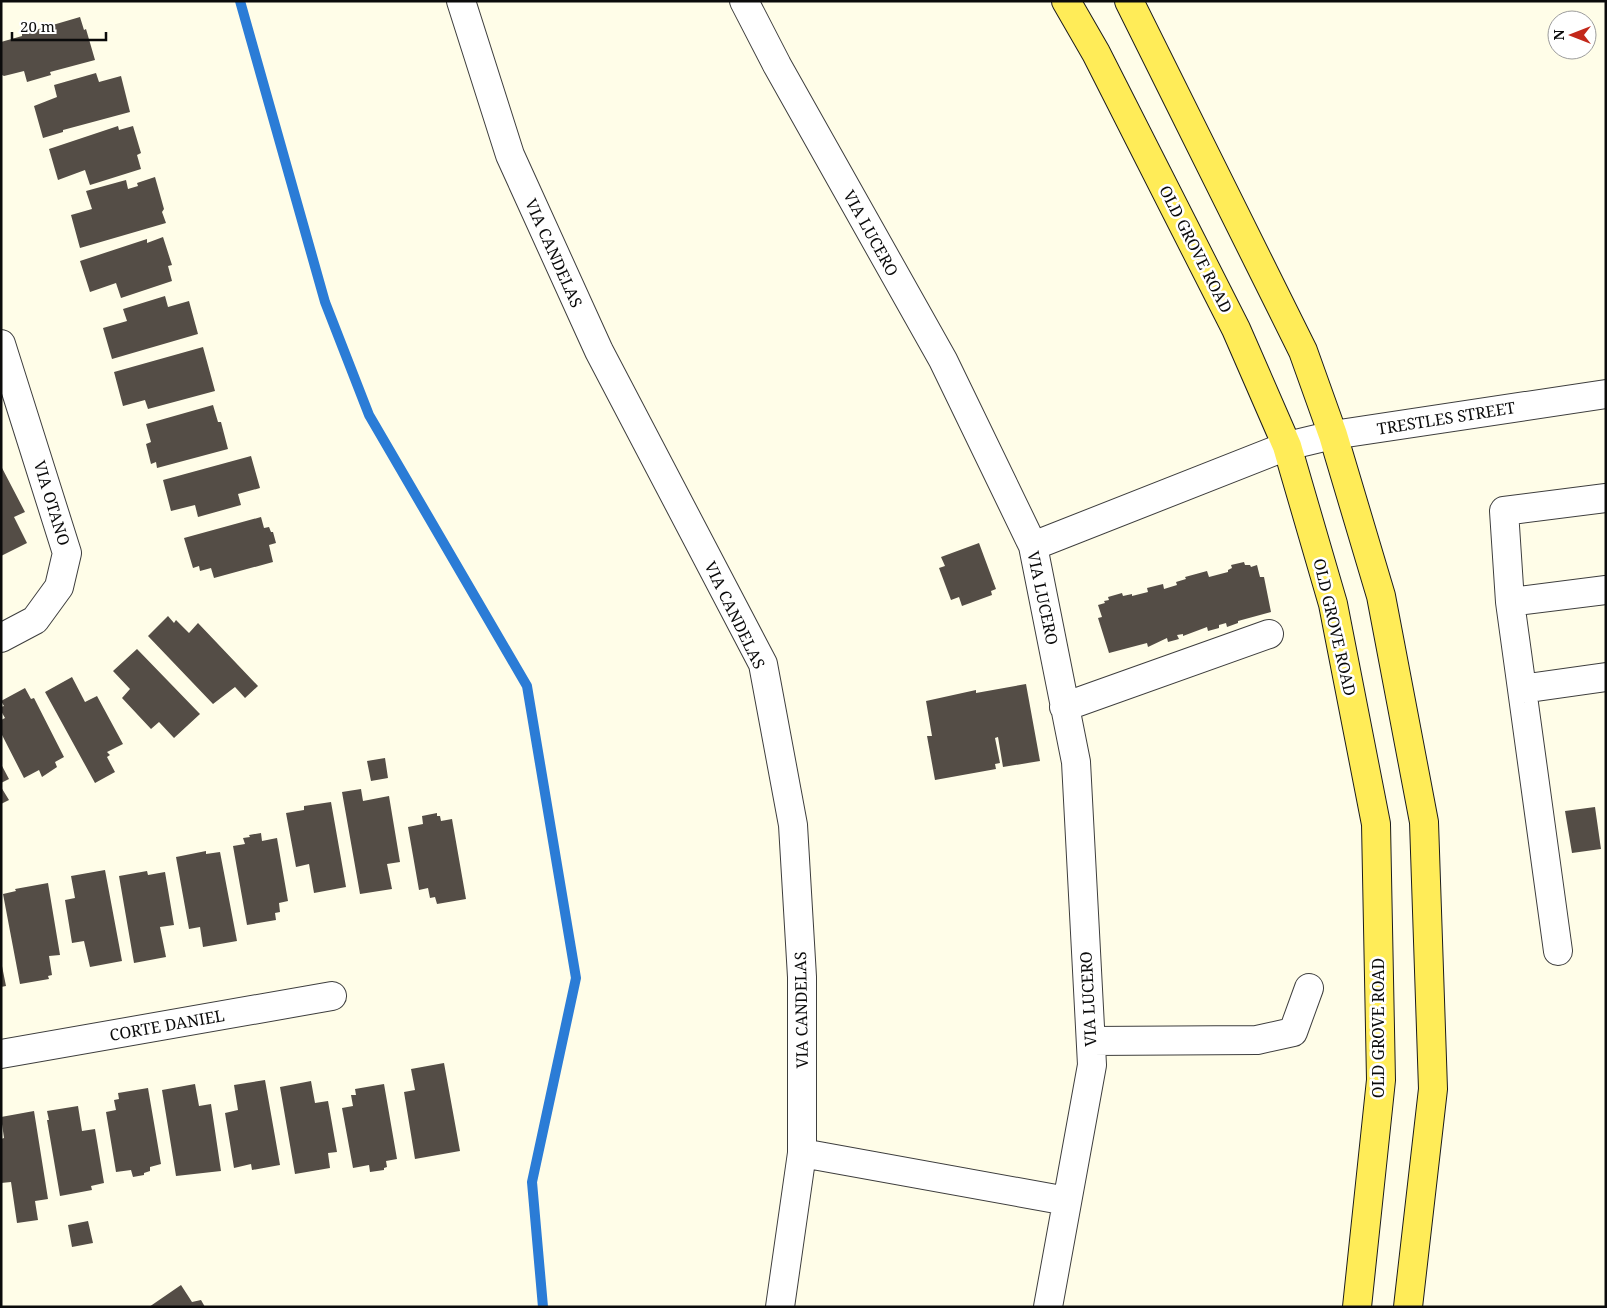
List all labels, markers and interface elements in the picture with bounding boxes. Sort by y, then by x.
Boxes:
scale bar [12,10,106,42]
north arrow [1547,10,1597,60]
text: 20 m [20,16,55,36]
text: N [1549,29,1568,41]
street label: OLD GROVE ROAD [1154,181,1238,317]
street label: VIA LUCERO [838,186,904,280]
street label: VIA CANDELAS [520,195,588,311]
street label: TRESTLES STREET [1375,396,1517,440]
street label: VIA OTANO [29,458,75,548]
street label: VIA LUCERO [1022,549,1064,647]
street label: OLD GROVE ROAD [1308,556,1362,698]
street label: VIA CANDELAS [699,558,771,672]
street label: VIA CANDELAS [789,951,813,1069]
street label: VIA LUCERO [1075,951,1101,1047]
street label: OLD GROVE ROAD [1367,958,1389,1098]
street label: CORTE DANIEL [108,1004,226,1046]

